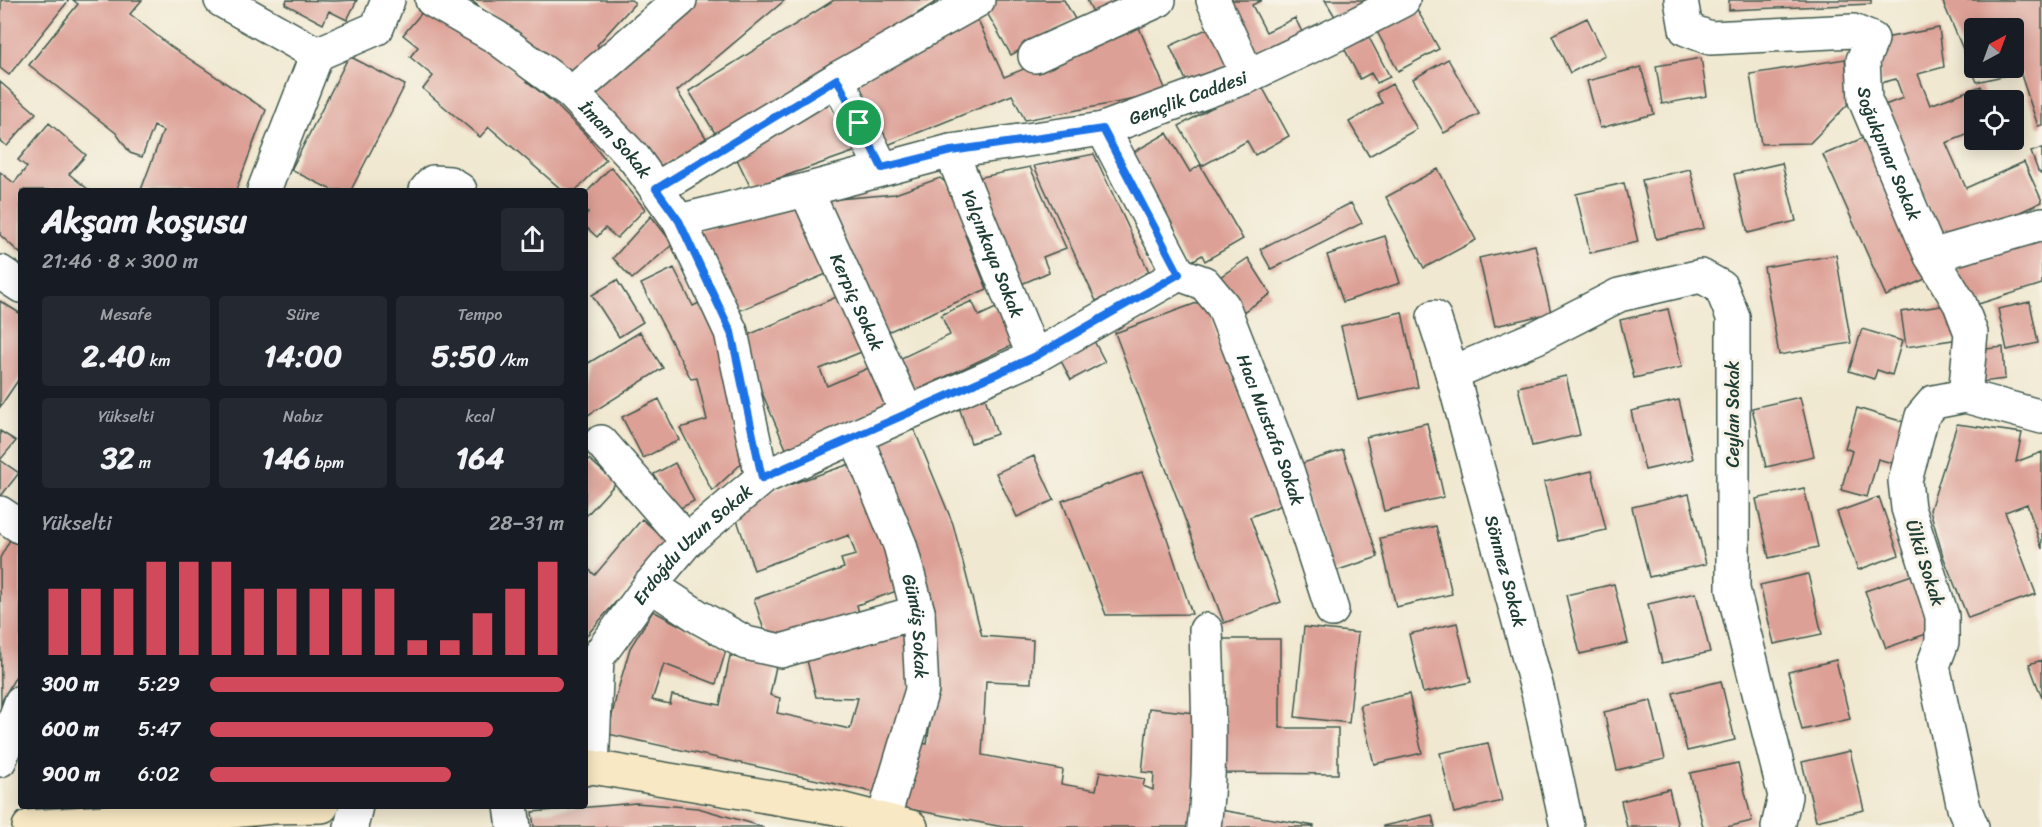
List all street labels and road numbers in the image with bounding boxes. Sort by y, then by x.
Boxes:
street label: Gençlik Caddesi [1124,61,1253,134]
street label: Soğukpınar Sokak [1848,86,1930,226]
street label: İmam Sokak [570,92,660,186]
street label: Yalçınkaya Sokak [952,185,1033,323]
street label: Kerpiç Sokak [821,248,893,356]
street label: Hacı Mustafa Sokak [1227,349,1314,510]
street label: Ceylan Sokak [1717,360,1749,467]
street label: Erdoğdu Uzun Sokak [624,476,760,612]
street label: Sönmez Sokak [1475,511,1536,631]
street label: Ülkü Sokak [1896,515,1954,611]
street label: Gümüş Sokak [892,570,937,680]

